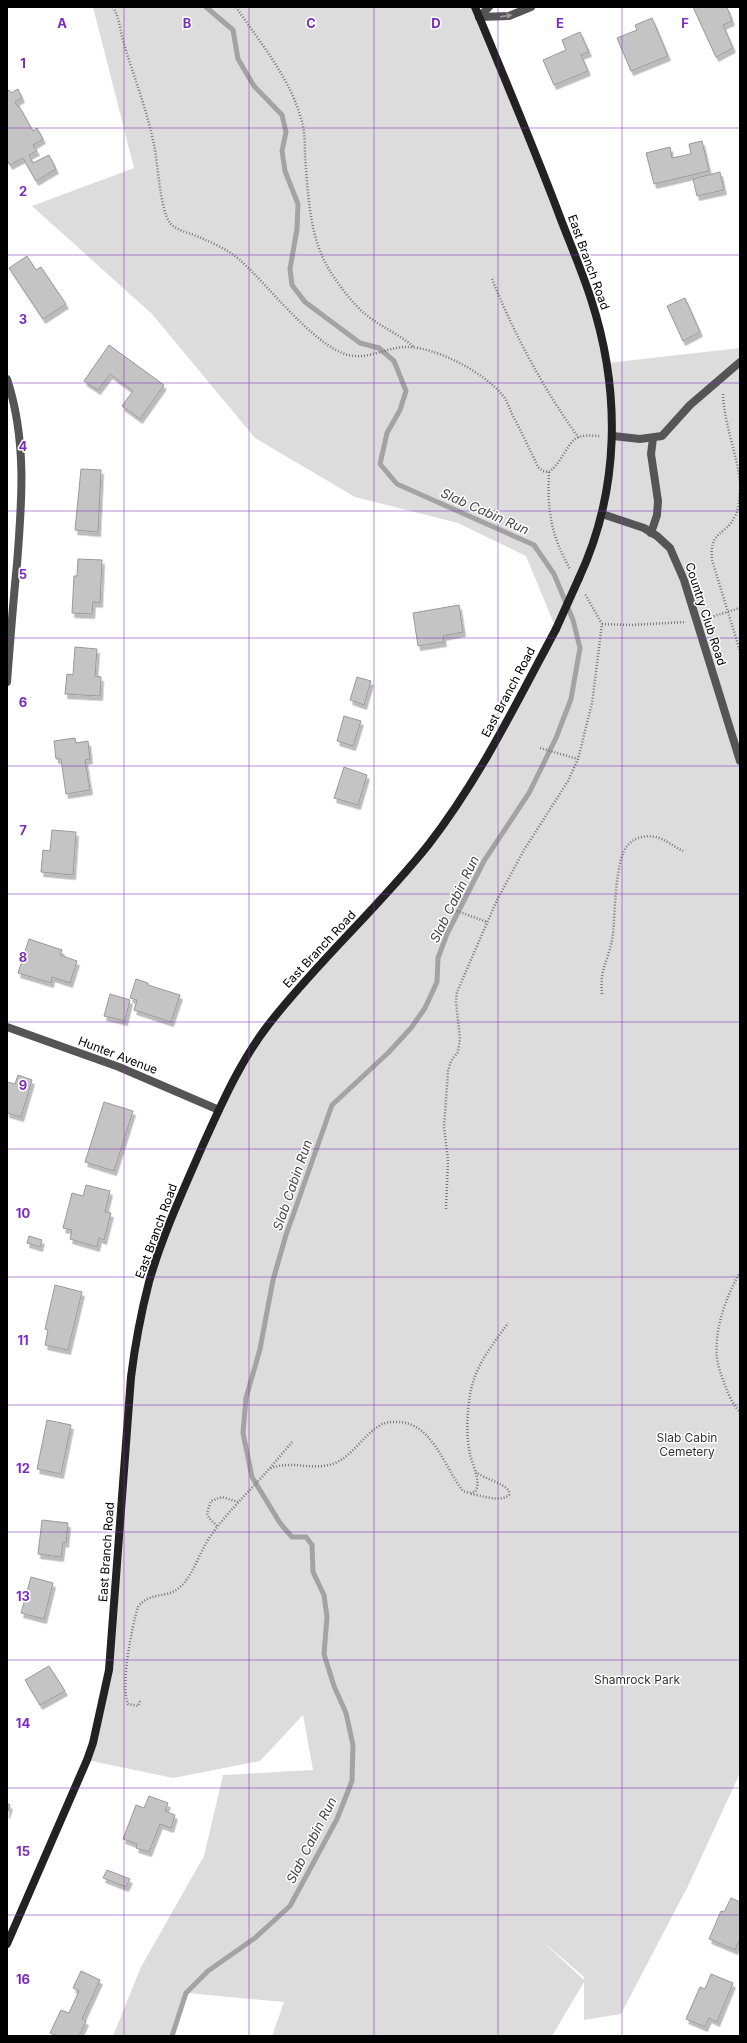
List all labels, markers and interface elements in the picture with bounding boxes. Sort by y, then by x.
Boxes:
one-way arrow [500,13,512,19]
text: A [57,15,67,31]
text: B [183,15,192,31]
text: C [306,15,316,31]
text: D [431,15,441,31]
text: E [556,15,564,31]
text: F [681,15,689,31]
text: 1 [20,55,26,71]
text: 2 [19,183,27,199]
street label: East Branch Road [565,212,613,312]
text: 3 [19,311,27,327]
text: 4 [19,438,28,454]
water label: Slab Cabin Run [438,484,532,538]
street label: Country Club Road [682,561,730,667]
text: 5 [19,566,27,582]
street label: East Branch Road [478,644,538,740]
text: 6 [19,694,27,710]
text: 7 [19,822,27,838]
water label: Slab Cabin Run [426,853,482,945]
street label: East Branch Road [279,907,359,991]
text: 8 [19,949,27,965]
street label: Hunter Avenue [76,1033,160,1077]
text: 9 [19,1077,27,1093]
water label: Slab Cabin Run [269,1137,315,1232]
street label: East Branch Road [132,1181,180,1281]
text: 10 [16,1205,30,1221]
text: 11 [17,1332,29,1348]
park label: Slab Cabin Cemetery [657,1430,717,1459]
text: 12 [16,1460,30,1476]
street label: East Branch Road [95,1502,117,1602]
text: 13 [16,1588,30,1604]
park label: Shamrock Park [594,1672,680,1687]
text: 14 [16,1715,30,1731]
water label: Slab Cabin Run [282,1794,340,1886]
text: 15 [16,1843,30,1859]
text: 16 [16,1971,30,1987]

